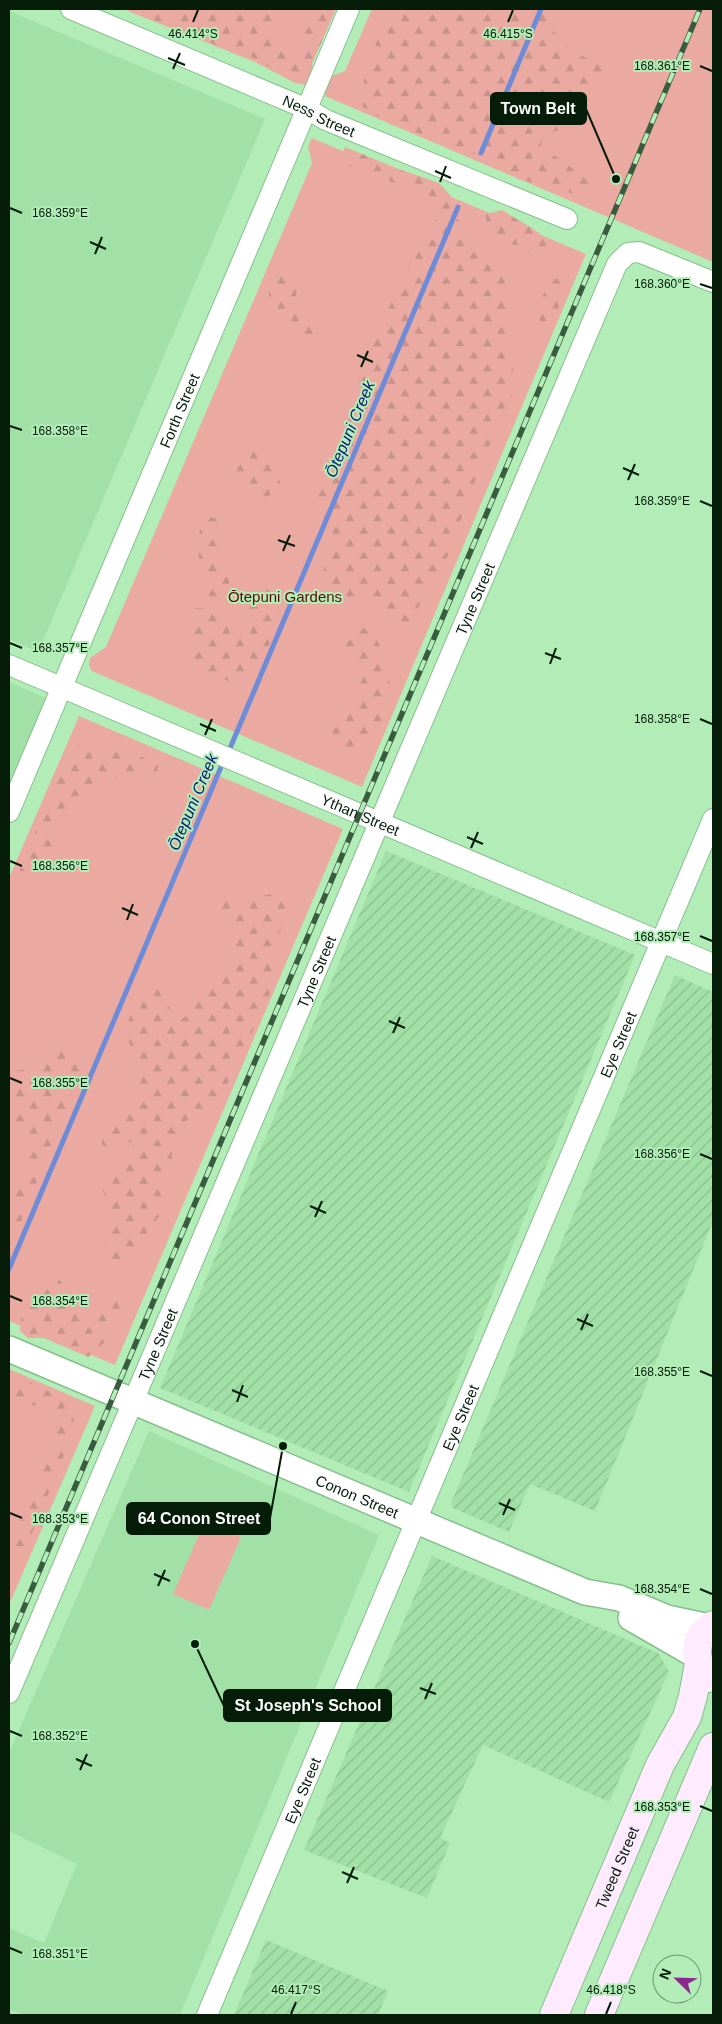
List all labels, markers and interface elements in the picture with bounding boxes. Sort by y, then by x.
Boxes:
text: 46.414°S [168,27,218,41]
text: 46.415°S [483,27,533,41]
text: 168.361°E [634,59,690,73]
street label: Ness Street [280,91,359,140]
callout: Town Belt [491,93,586,124]
text: Town Belt [500,100,576,117]
text: 168.359°E [32,206,88,220]
text: 168.360°E [634,277,690,291]
street label: Forth Street [156,370,203,450]
water label: Ōtepuni Creek [322,377,378,480]
text: 168.358°E [32,424,88,438]
text: 168.359°E [634,494,690,508]
street label: Tyne Street [452,560,498,638]
park label: Ōtepuni Gardens [228,588,342,605]
text: 168.357°E [32,641,88,655]
text: 168.358°E [634,712,690,726]
water label: Ōtepuni Creek [165,750,221,853]
street label: Ythan Street [319,790,403,839]
text: 168.356°E [32,859,88,873]
text: 168.357°E [634,930,690,944]
street label: Tyne Street [293,932,339,1010]
street label: Eye Street [596,1008,639,1080]
text: 168.355°E [32,1076,88,1090]
text: 168.356°E [634,1147,690,1161]
text: 168.354°E [32,1294,88,1308]
street label: Tyne Street [135,1305,181,1383]
text: 168.355°E [634,1365,690,1379]
street label: Eye Street [438,1381,482,1453]
street label: Conon Street [313,1471,402,1521]
callout: 64 Conon Street [127,1503,270,1534]
text: 64 Conon Street [138,1510,261,1527]
text: 168.353°E [32,1512,88,1526]
text: 168.354°E [634,1582,690,1596]
callout: St Joseph's School [224,1690,391,1721]
text: St Joseph's School [235,1697,381,1714]
text: 168.352°E [32,1729,88,1743]
street label: Eye Street [281,1754,324,1826]
text: 168.353°E [634,1800,690,1814]
street label: Tweed Street [591,1823,642,1912]
text: 168.351°E [32,1947,88,1961]
north arrow [652,1954,702,2004]
text: N [656,1966,674,1982]
text: 46.417°S [271,1983,321,1997]
text: 46.418°S [586,1983,636,1997]

